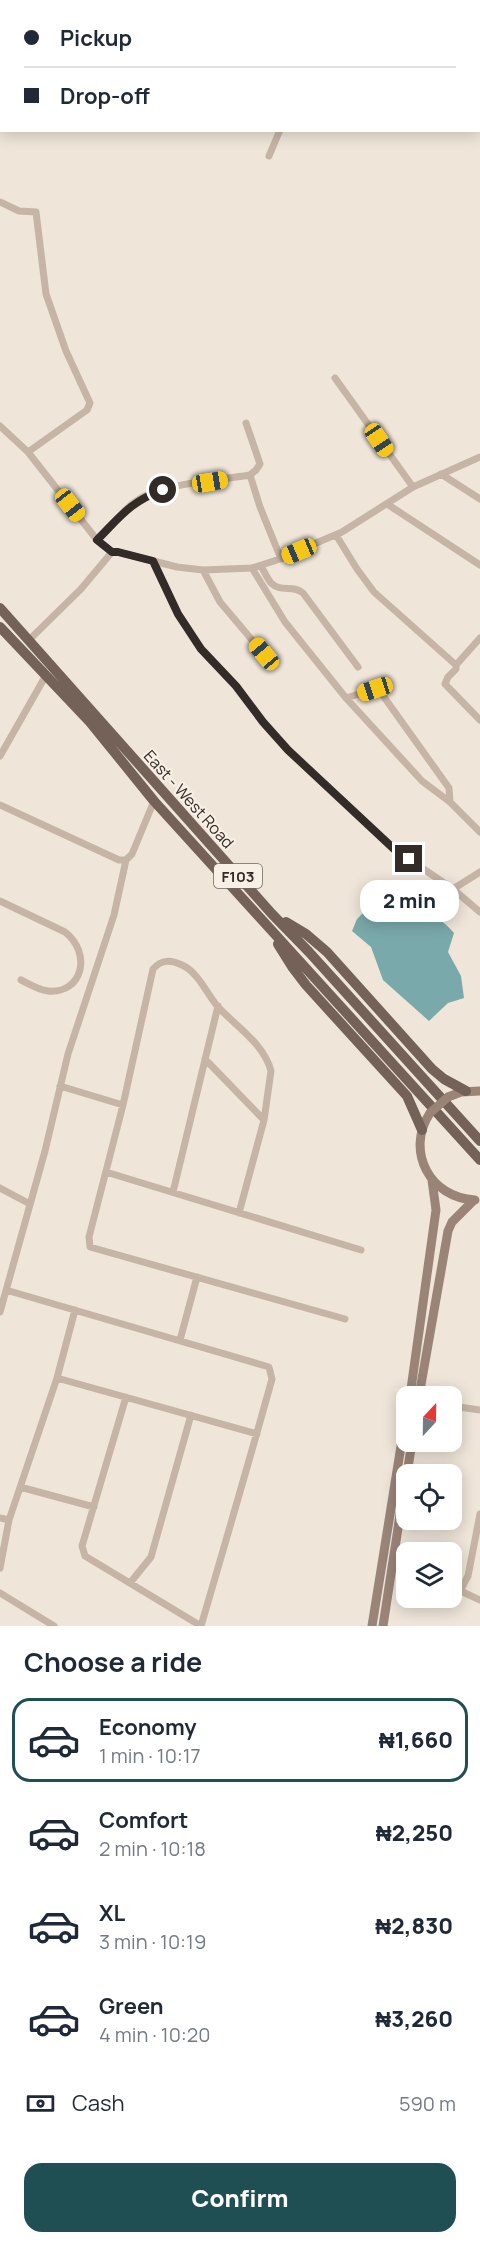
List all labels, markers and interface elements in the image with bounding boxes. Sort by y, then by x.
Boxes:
text: Pickup [60,23,132,53]
text: Drop-off [60,81,150,111]
car [361,420,397,460]
car [191,470,229,494]
route start [149,476,176,503]
car [52,485,88,525]
car [279,536,319,566]
car [246,634,282,674]
car [355,675,395,703]
street label: East - West Road [139,745,239,853]
route end [395,845,422,872]
road number: F103 [214,864,262,888]
callout: 2 min [360,880,458,922]
text: 2 min [383,887,436,914]
north arrow [396,1386,462,1452]
map controls [396,1386,462,1608]
button: locate [396,1464,462,1530]
button: layers [396,1542,462,1608]
text: Choose a ride [24,1643,202,1680]
text: Economy [99,1712,197,1742]
icon: car [27,1713,81,1767]
text: ₦1,660 [379,1725,453,1755]
text: 1 min · 10:17 [99,1742,201,1769]
text: Comfort [99,1805,188,1835]
icon: car [27,1806,81,1860]
text: ₦2,250 [376,1818,453,1848]
text: 2 min · 10:18 [99,1835,206,1862]
text: XL [99,1898,125,1928]
icon: car [27,1899,81,1953]
text: ₦2,830 [375,1911,453,1941]
text: 3 min · 10:19 [99,1928,206,1955]
text: Green [99,1991,164,2021]
icon: car [27,1992,81,2046]
text: ₦3,260 [375,2004,453,2034]
text: 4 min · 10:20 [99,2021,210,2048]
icon: cash [24,2087,57,2120]
text: Cash [72,2088,125,2118]
text: 590 m [399,2090,456,2117]
button: Confirm [24,2163,456,2232]

